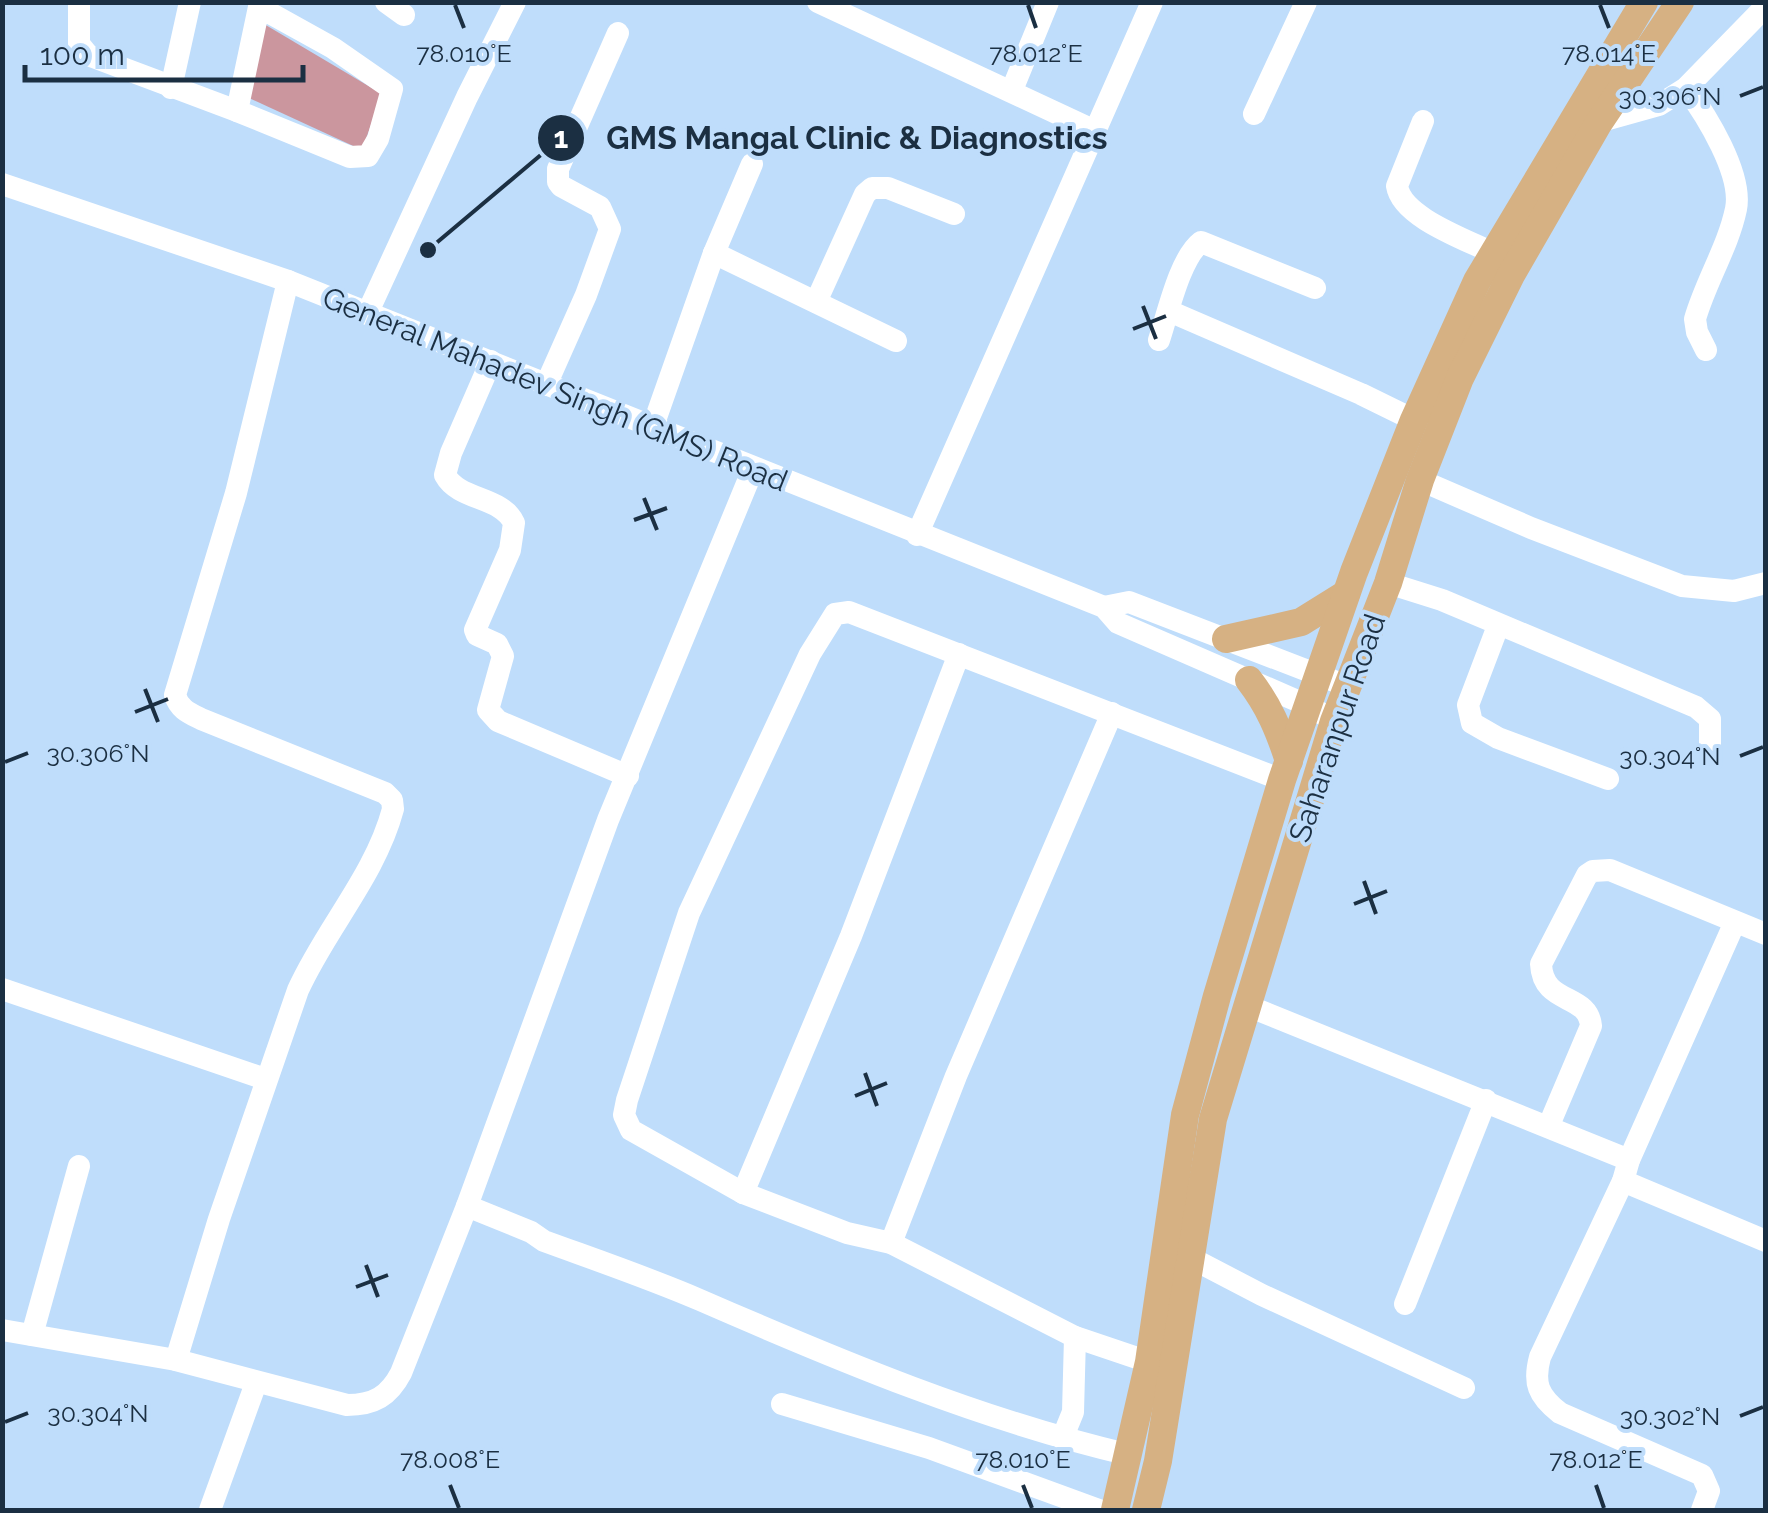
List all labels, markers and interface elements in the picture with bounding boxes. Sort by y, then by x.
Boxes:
scale bar [25,20,302,82]
text: 100 m [40,37,125,72]
text: 78.010°E [416,38,512,68]
text: 78.012°E [989,38,1083,68]
text: 78.014°E [1562,38,1656,68]
text: 30.306°N [1618,81,1722,111]
callout: GMS Mangal Clinic & Diagnostics [536,107,1128,169]
text: GMS Mangal Clinic & Diagnostics [606,119,1108,156]
text: 1 [554,120,569,155]
street label: General Mahadev Singh (GMS) Road [318,279,792,499]
street label: Saharanpur Road [1282,610,1392,846]
text: 30.306°N [46,738,150,768]
text: 30.304°N [1619,741,1721,771]
text: 30.304°N [47,1398,149,1428]
text: 30.302°N [1620,1401,1720,1431]
text: 78.008°E [400,1444,500,1474]
text: 78.010°E [975,1444,1071,1474]
text: 78.012°E [1549,1444,1643,1474]

